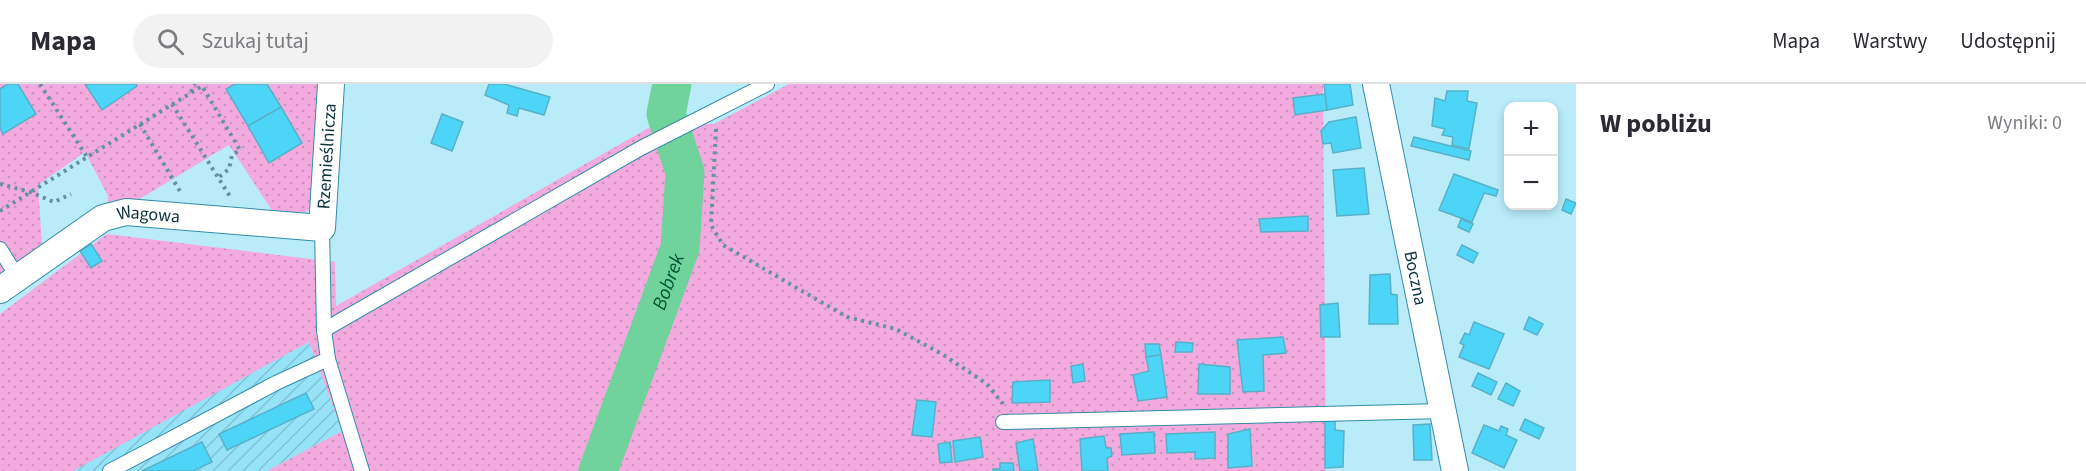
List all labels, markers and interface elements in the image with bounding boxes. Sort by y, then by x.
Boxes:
search box [133,14,553,68]
text: Mapa [30,21,97,61]
icon: search [154,25,187,58]
text: Szukaj tutaj [202,25,309,57]
text: Mapa [1772,26,1820,56]
text: Warstwy [1853,26,1927,56]
text: Udostępnij [1960,26,2056,56]
map controls [1504,102,1558,210]
button: + [1504,102,1558,156]
street label: Rzemieślnicza [311,103,343,210]
text: W pobliżu [1600,105,1712,142]
text: Wyniki: 0 [1987,109,2062,137]
button: − [1504,156,1558,210]
street label: Wagowa [114,199,181,229]
water label: Bobrek [645,249,692,314]
street label: Boczna [1397,249,1433,308]

